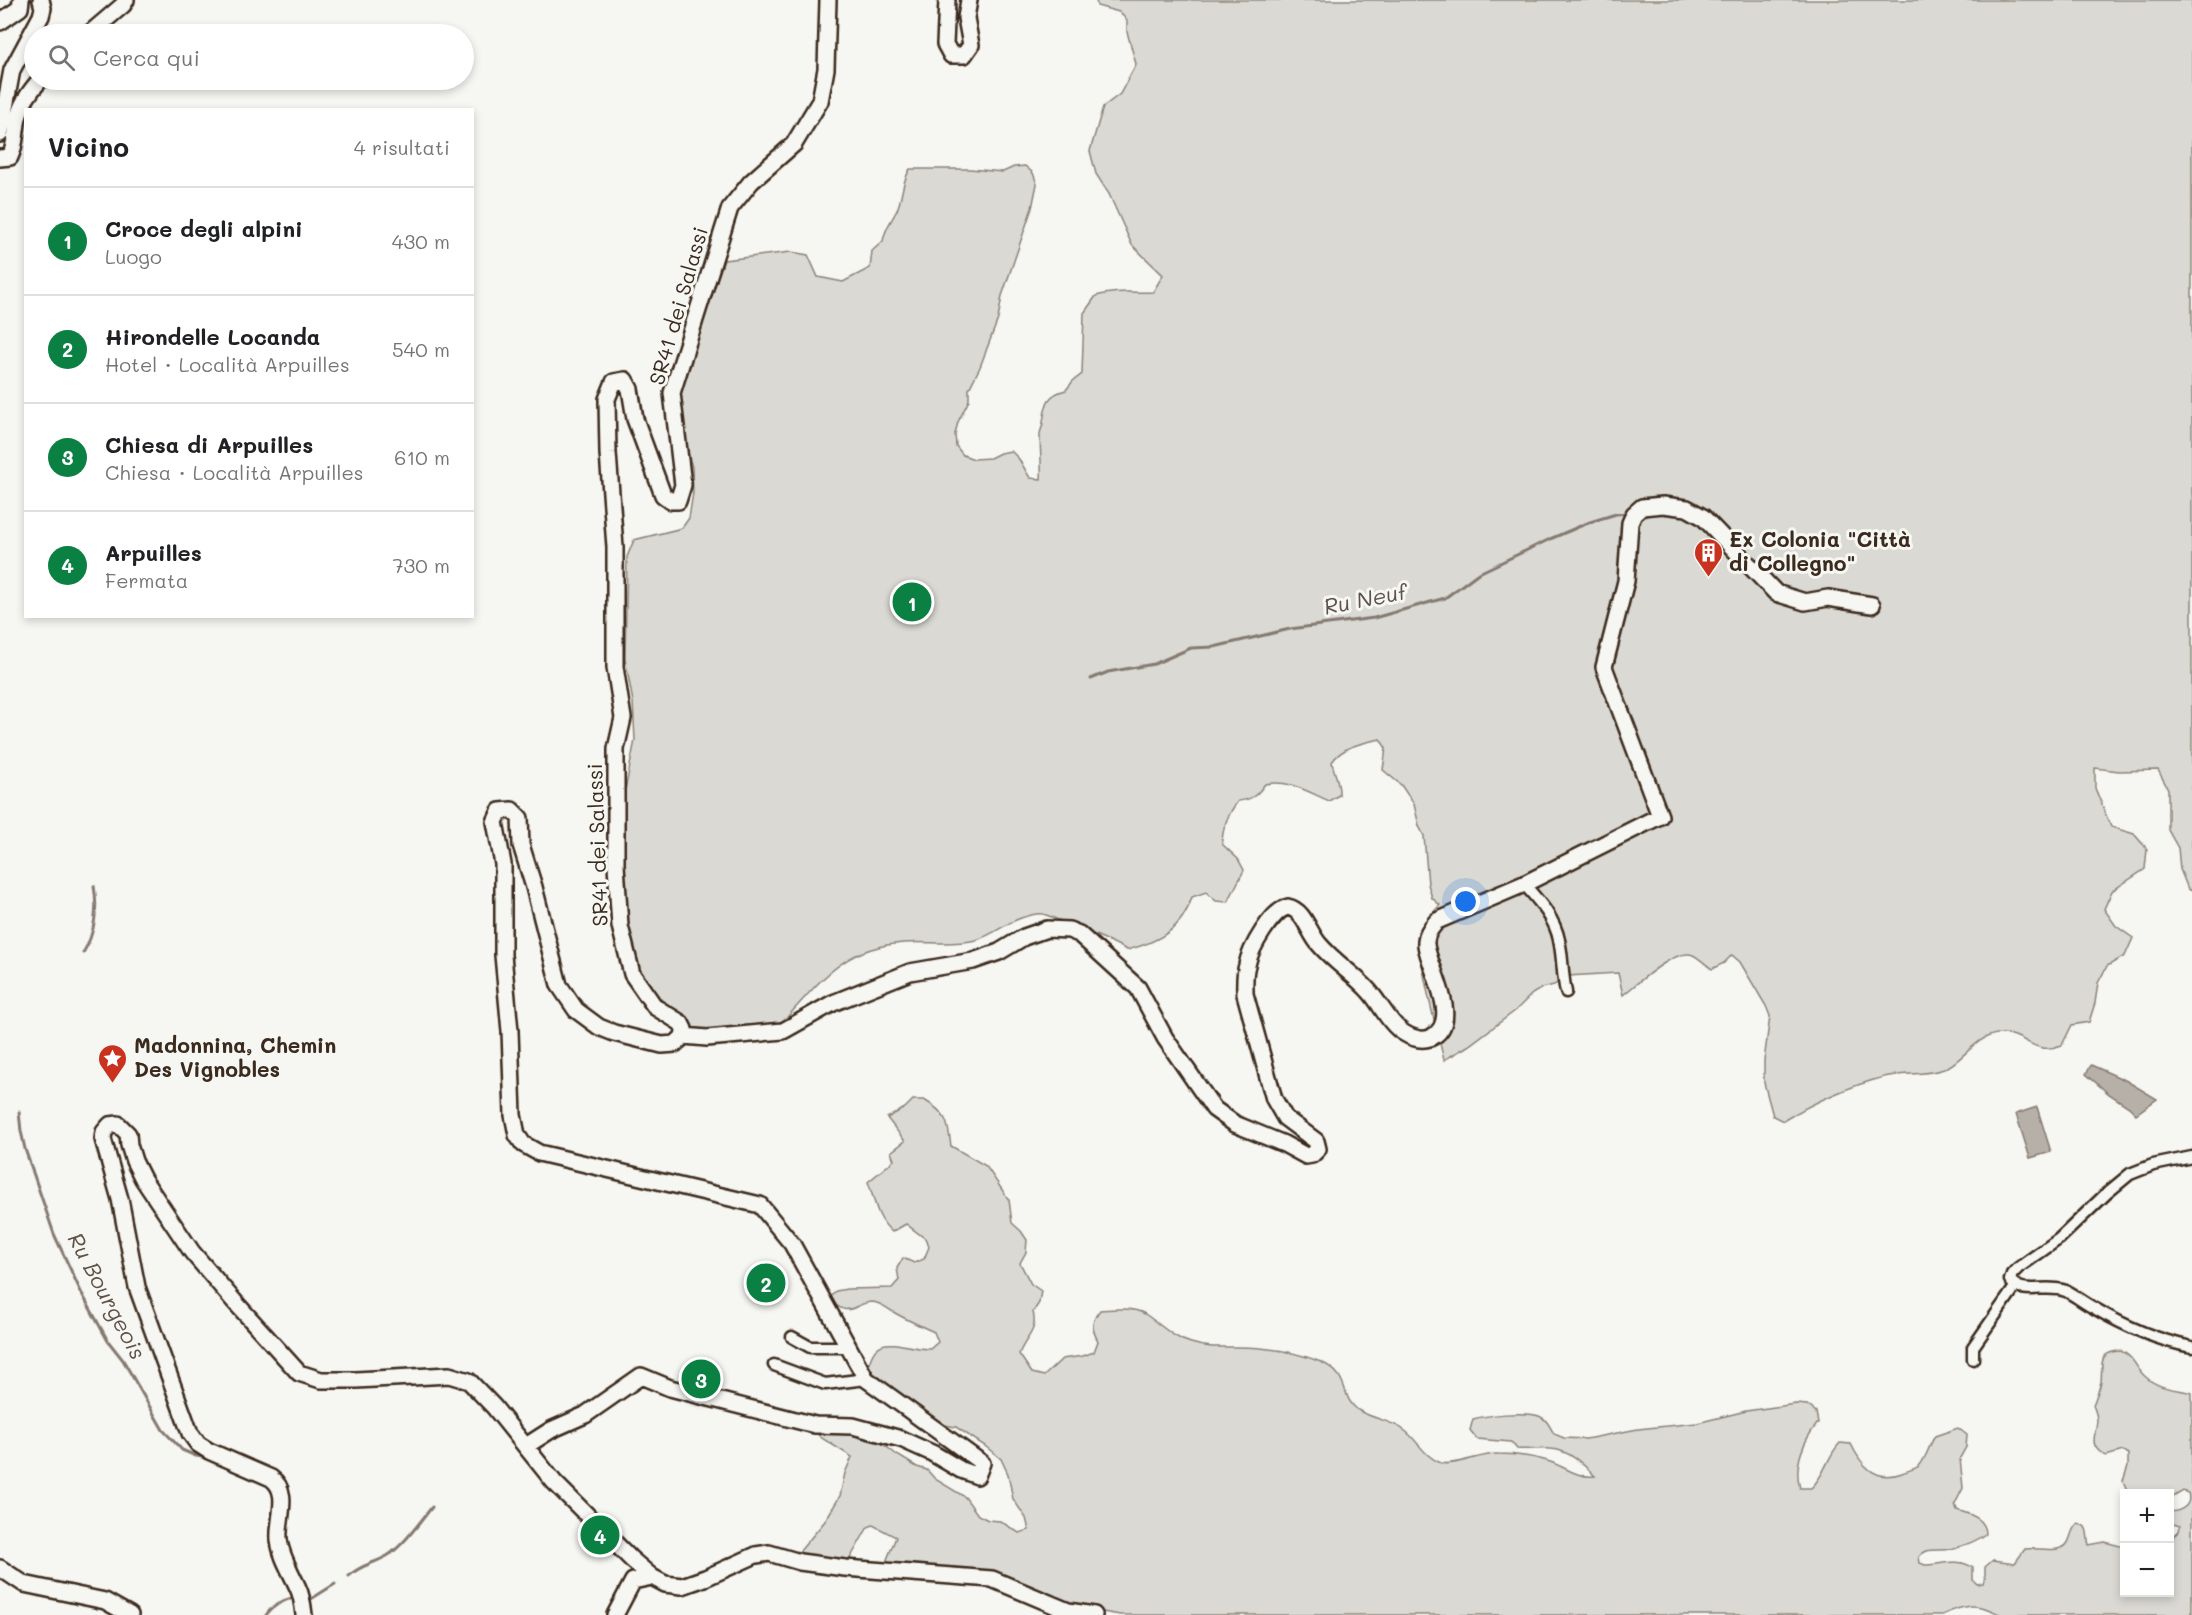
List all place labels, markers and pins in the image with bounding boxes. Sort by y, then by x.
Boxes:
place label: Ex Colonia "Città di Collegno" [1729,525,1911,576]
building icon: Ex Colonia "Città di Collegno" [1692,536,1724,578]
pin: 1 [892,580,932,624]
place label: Madonnina, Chemin Des Vignobles [134,1031,336,1082]
place icon: Madonnina, Chemin Des Vignobles [97,1042,129,1084]
pin: 2 [746,1260,786,1306]
pin: 3 [682,1356,720,1402]
pin: 4 [580,1512,620,1558]

